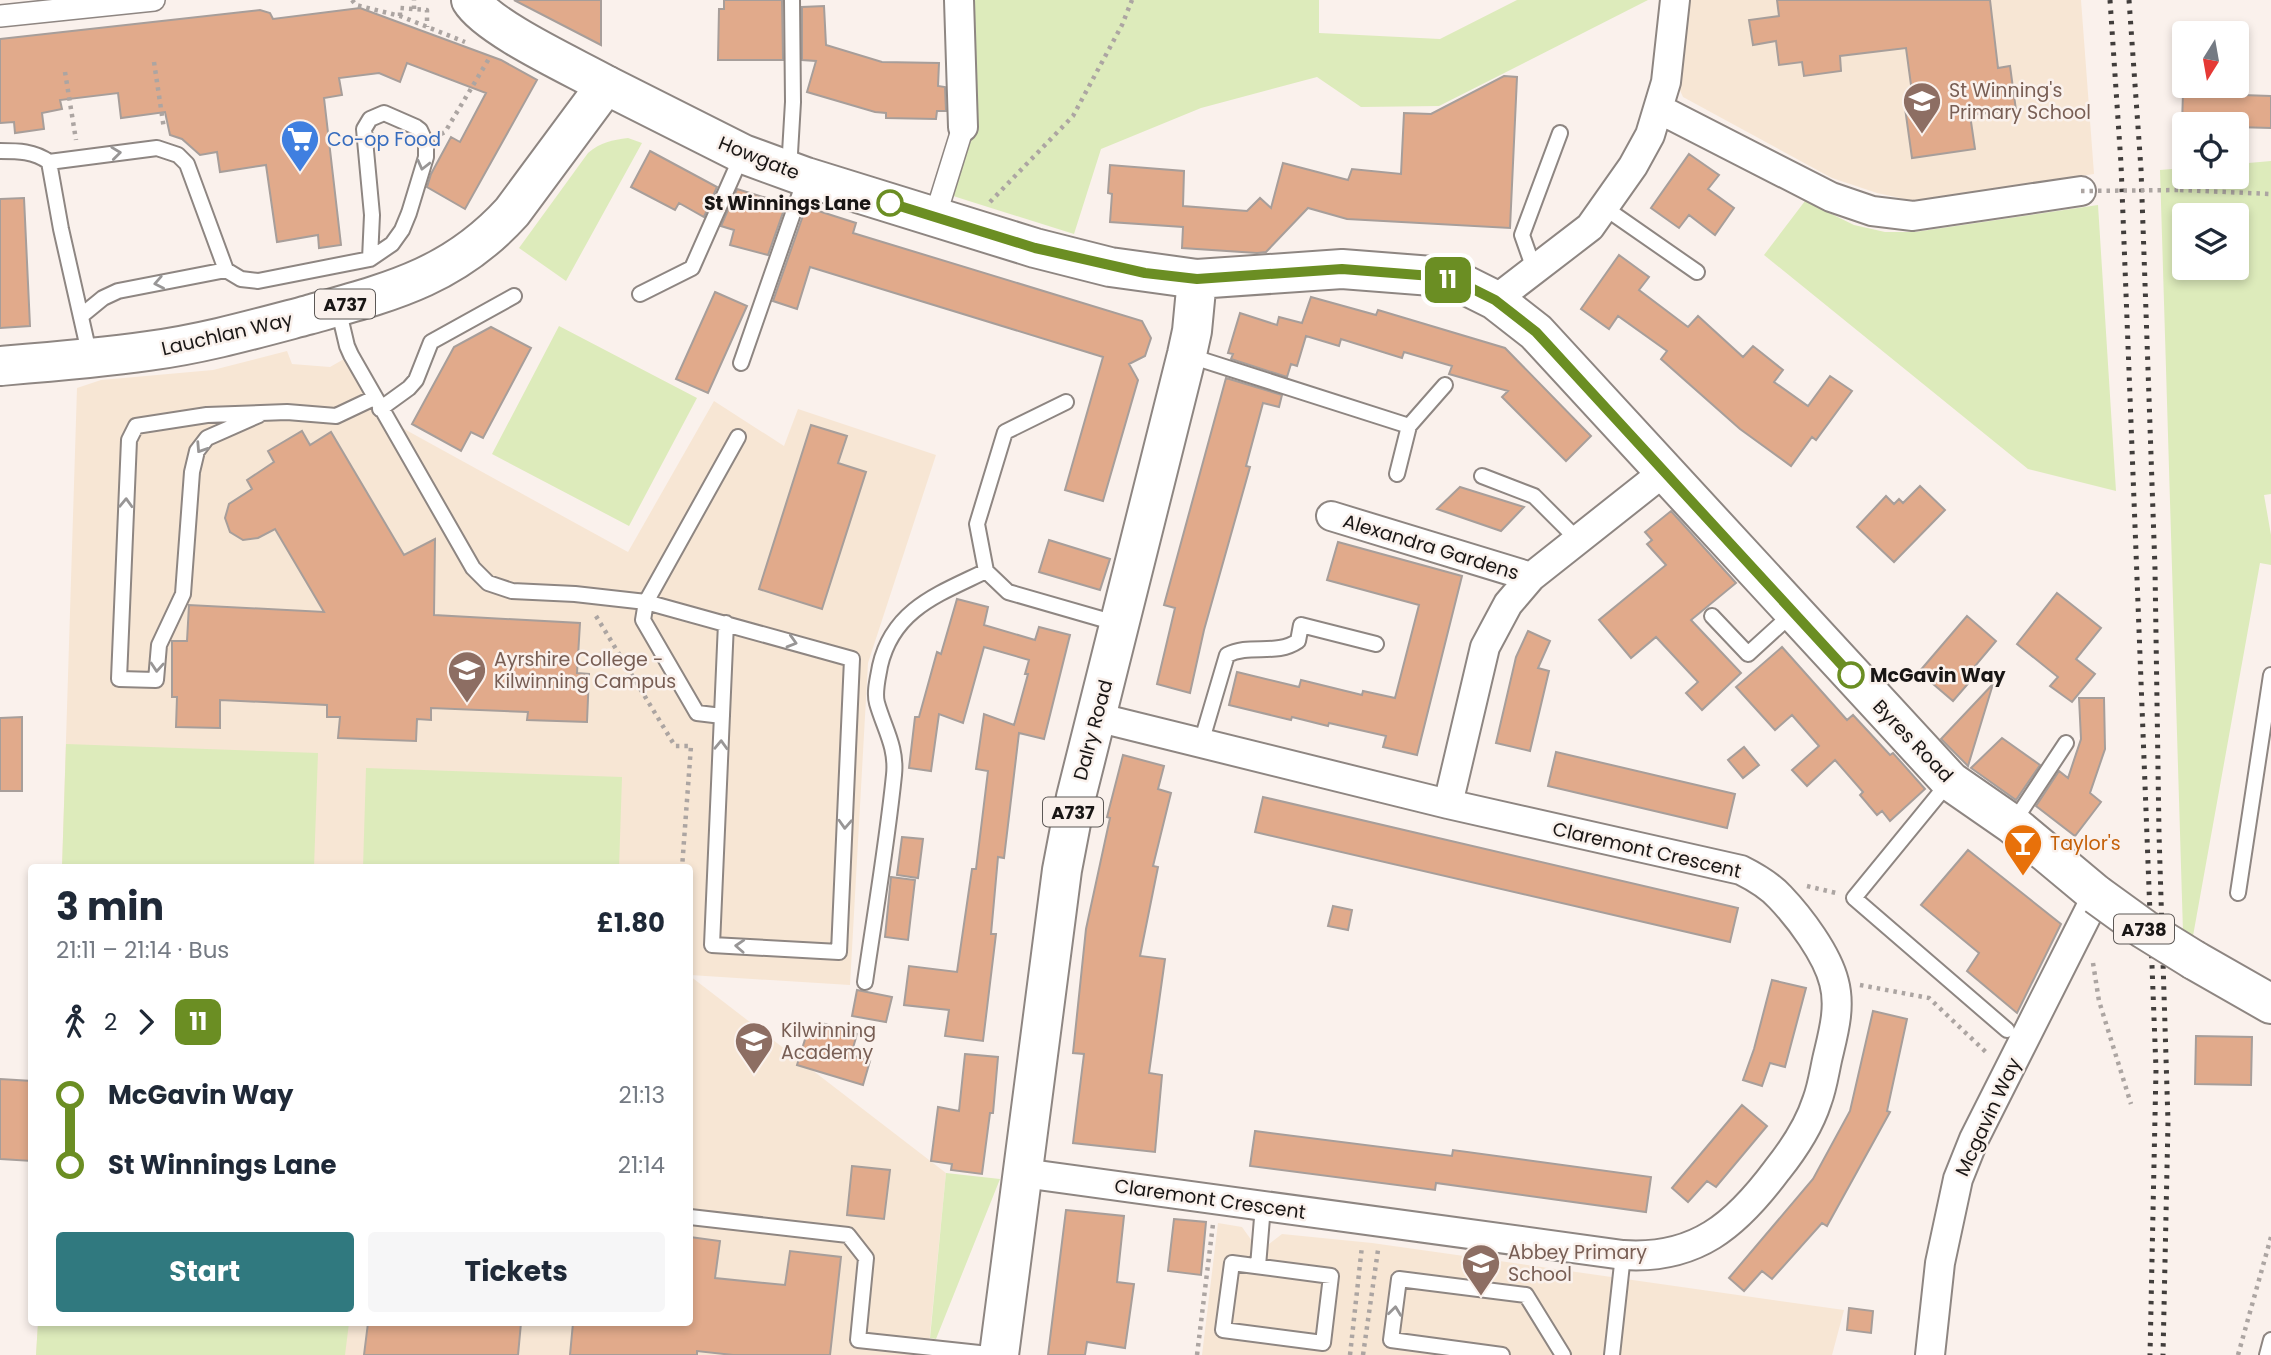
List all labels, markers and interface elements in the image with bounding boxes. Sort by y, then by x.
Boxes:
north arrow [2172,21,2249,98]
map controls [2172,21,2249,280]
place label: St Winning's Primary School [1949,77,2091,126]
school or university icon: St Winning's Primary School [1901,80,1943,135]
button: locate [2172,112,2249,189]
supermarket icon: Co-op Food [279,118,321,173]
place label: Co-op Food [327,126,441,153]
street label: Howgate [714,130,804,186]
one-way arrow [110,145,122,160]
one-way arrow [417,159,431,171]
place label: St Winnings Lane [704,190,871,217]
marker: St Winnings Lane [877,190,903,216]
button: layers [2172,203,2249,280]
line badge: 11 [1416,257,1480,303]
text: 11 [1439,263,1457,296]
one-way arrow [153,274,165,289]
road number: A737 [315,290,375,318]
street label: Lauchlan Way [159,306,295,362]
one-way arrow [197,440,210,453]
one-way arrow [119,497,134,508]
street label: Alexandra Gardens [1340,507,1522,587]
one-way arrow [786,634,798,648]
place label: Ayrshire College - Kilwinning Campus [494,646,676,695]
school or university icon: Ayrshire College - Kilwinning Campus [446,649,488,704]
one-way arrow [150,661,165,672]
marker: McGavin Way [1838,662,1864,688]
place label: McGavin Way [1870,662,2007,689]
street label: Dalry Road [1067,677,1119,783]
street label: Byres Road [1867,694,1959,788]
one-way arrow [713,739,728,750]
road number: A737 [1043,798,1103,826]
street label: Claremont Crescent [1550,815,1744,885]
one-way arrow [838,819,853,830]
bar icon: Taylor's [2002,822,2044,877]
place label: Taylor's [2050,830,2121,857]
text: 3 min [56,880,164,933]
text: £1.80 [597,905,665,941]
road number: A738 [2114,914,2174,944]
text: 21:11 – 21:14 · Bus [56,934,229,966]
one-way arrow [734,939,745,954]
icon: walk [56,1003,94,1041]
icon: forward [127,1003,165,1041]
text: 11 [189,1005,207,1038]
text: 2 [104,1006,117,1038]
place label: Kilwinning Academy [781,1017,876,1066]
school or university icon: Kilwinning Academy [733,1020,775,1075]
street label: Mcgavin Way [1949,1053,2027,1181]
text: McGavin Way [108,1077,293,1113]
text: 21:13 [619,1079,665,1111]
text: St Winnings Lane [108,1147,337,1183]
text: 21:14 [618,1149,665,1181]
street label: Claremont Crescent [1113,1172,1307,1226]
button: Start [56,1232,354,1312]
button: Tickets [368,1232,665,1312]
place label: Abbey Primary School [1508,1239,1647,1288]
school or university icon: Abbey Primary School [1460,1242,1502,1297]
one-way arrow [1387,1305,1402,1317]

